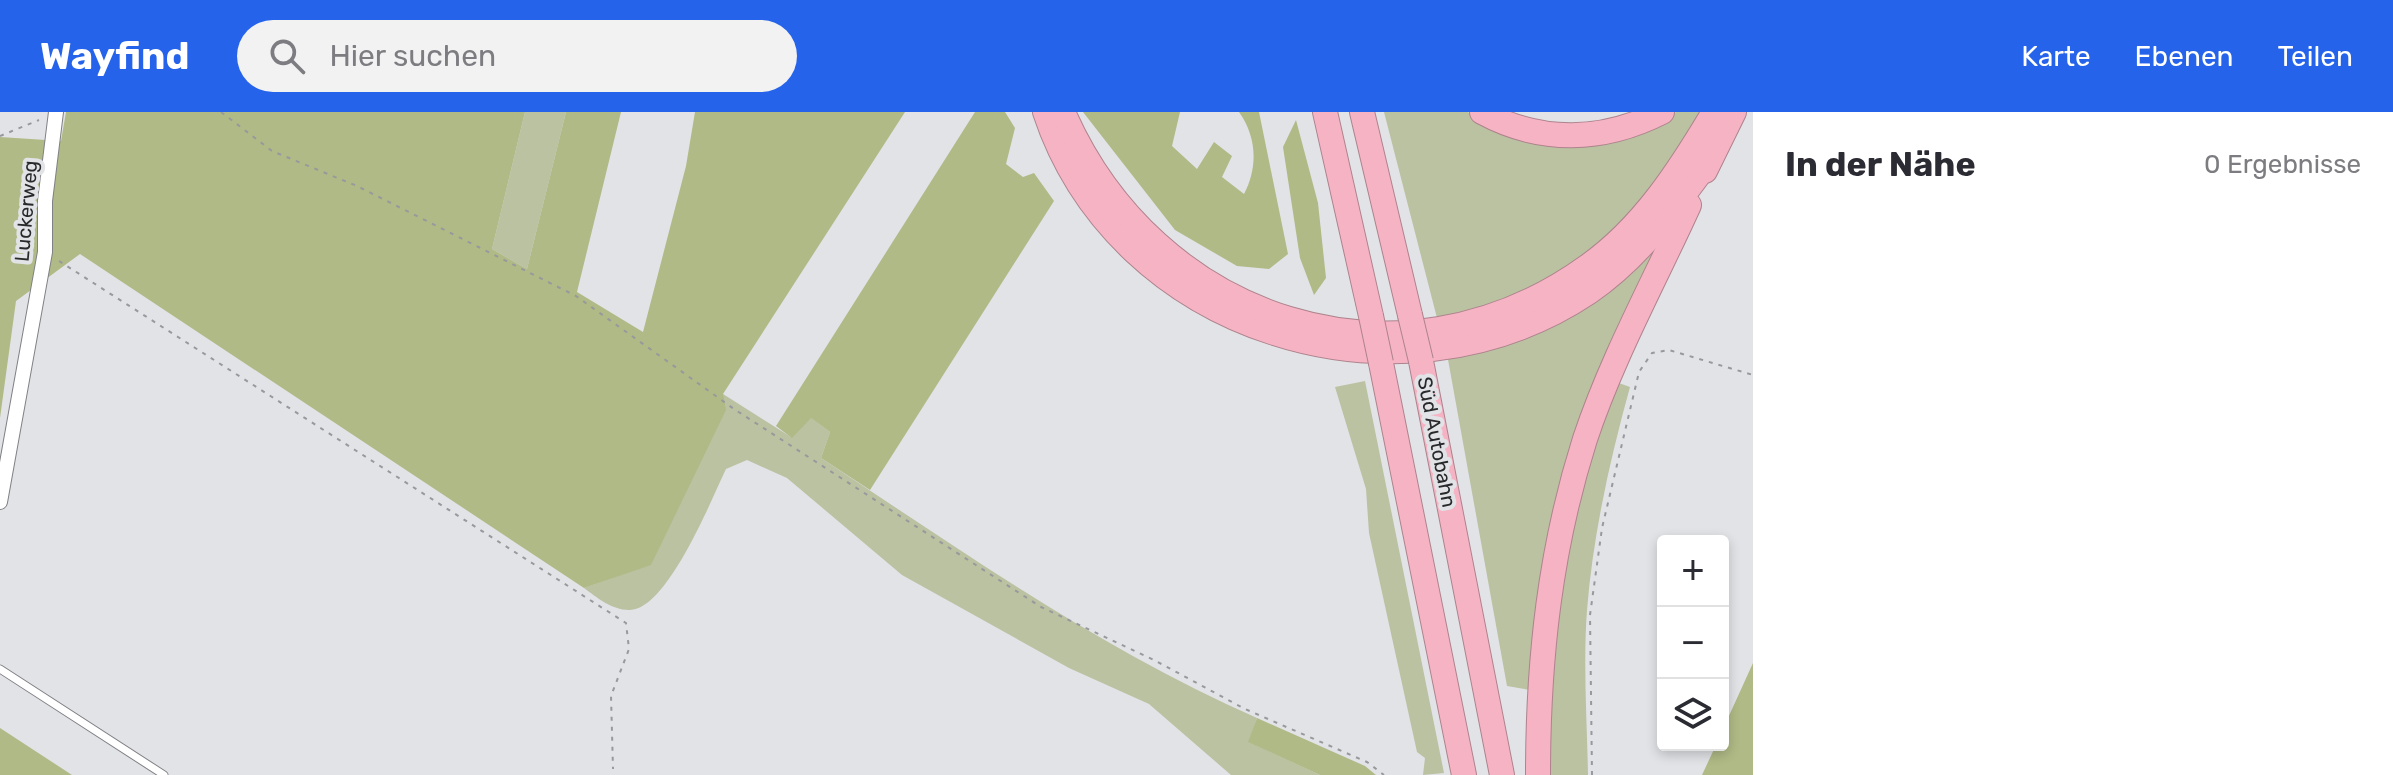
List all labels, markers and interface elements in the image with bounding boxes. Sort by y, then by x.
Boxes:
search box [237,20,797,92]
text: Wayfind [40,33,189,79]
icon: search [265,34,309,78]
text: Hier suchen [329,38,496,74]
text: Karte [2021,40,2091,73]
text: Ebenen [2135,40,2234,73]
text: Teilen [2278,40,2353,73]
text: In der Nähe [1785,144,1976,185]
text: 0 Ergebnisse [2204,149,2361,180]
street label: Luckerweg [10,159,42,263]
street label: Süd Autobahn [1413,375,1461,509]
map controls [1657,535,1729,751]
button: + [1657,535,1729,607]
button: − [1657,607,1729,679]
button: layers [1657,679,1729,751]

